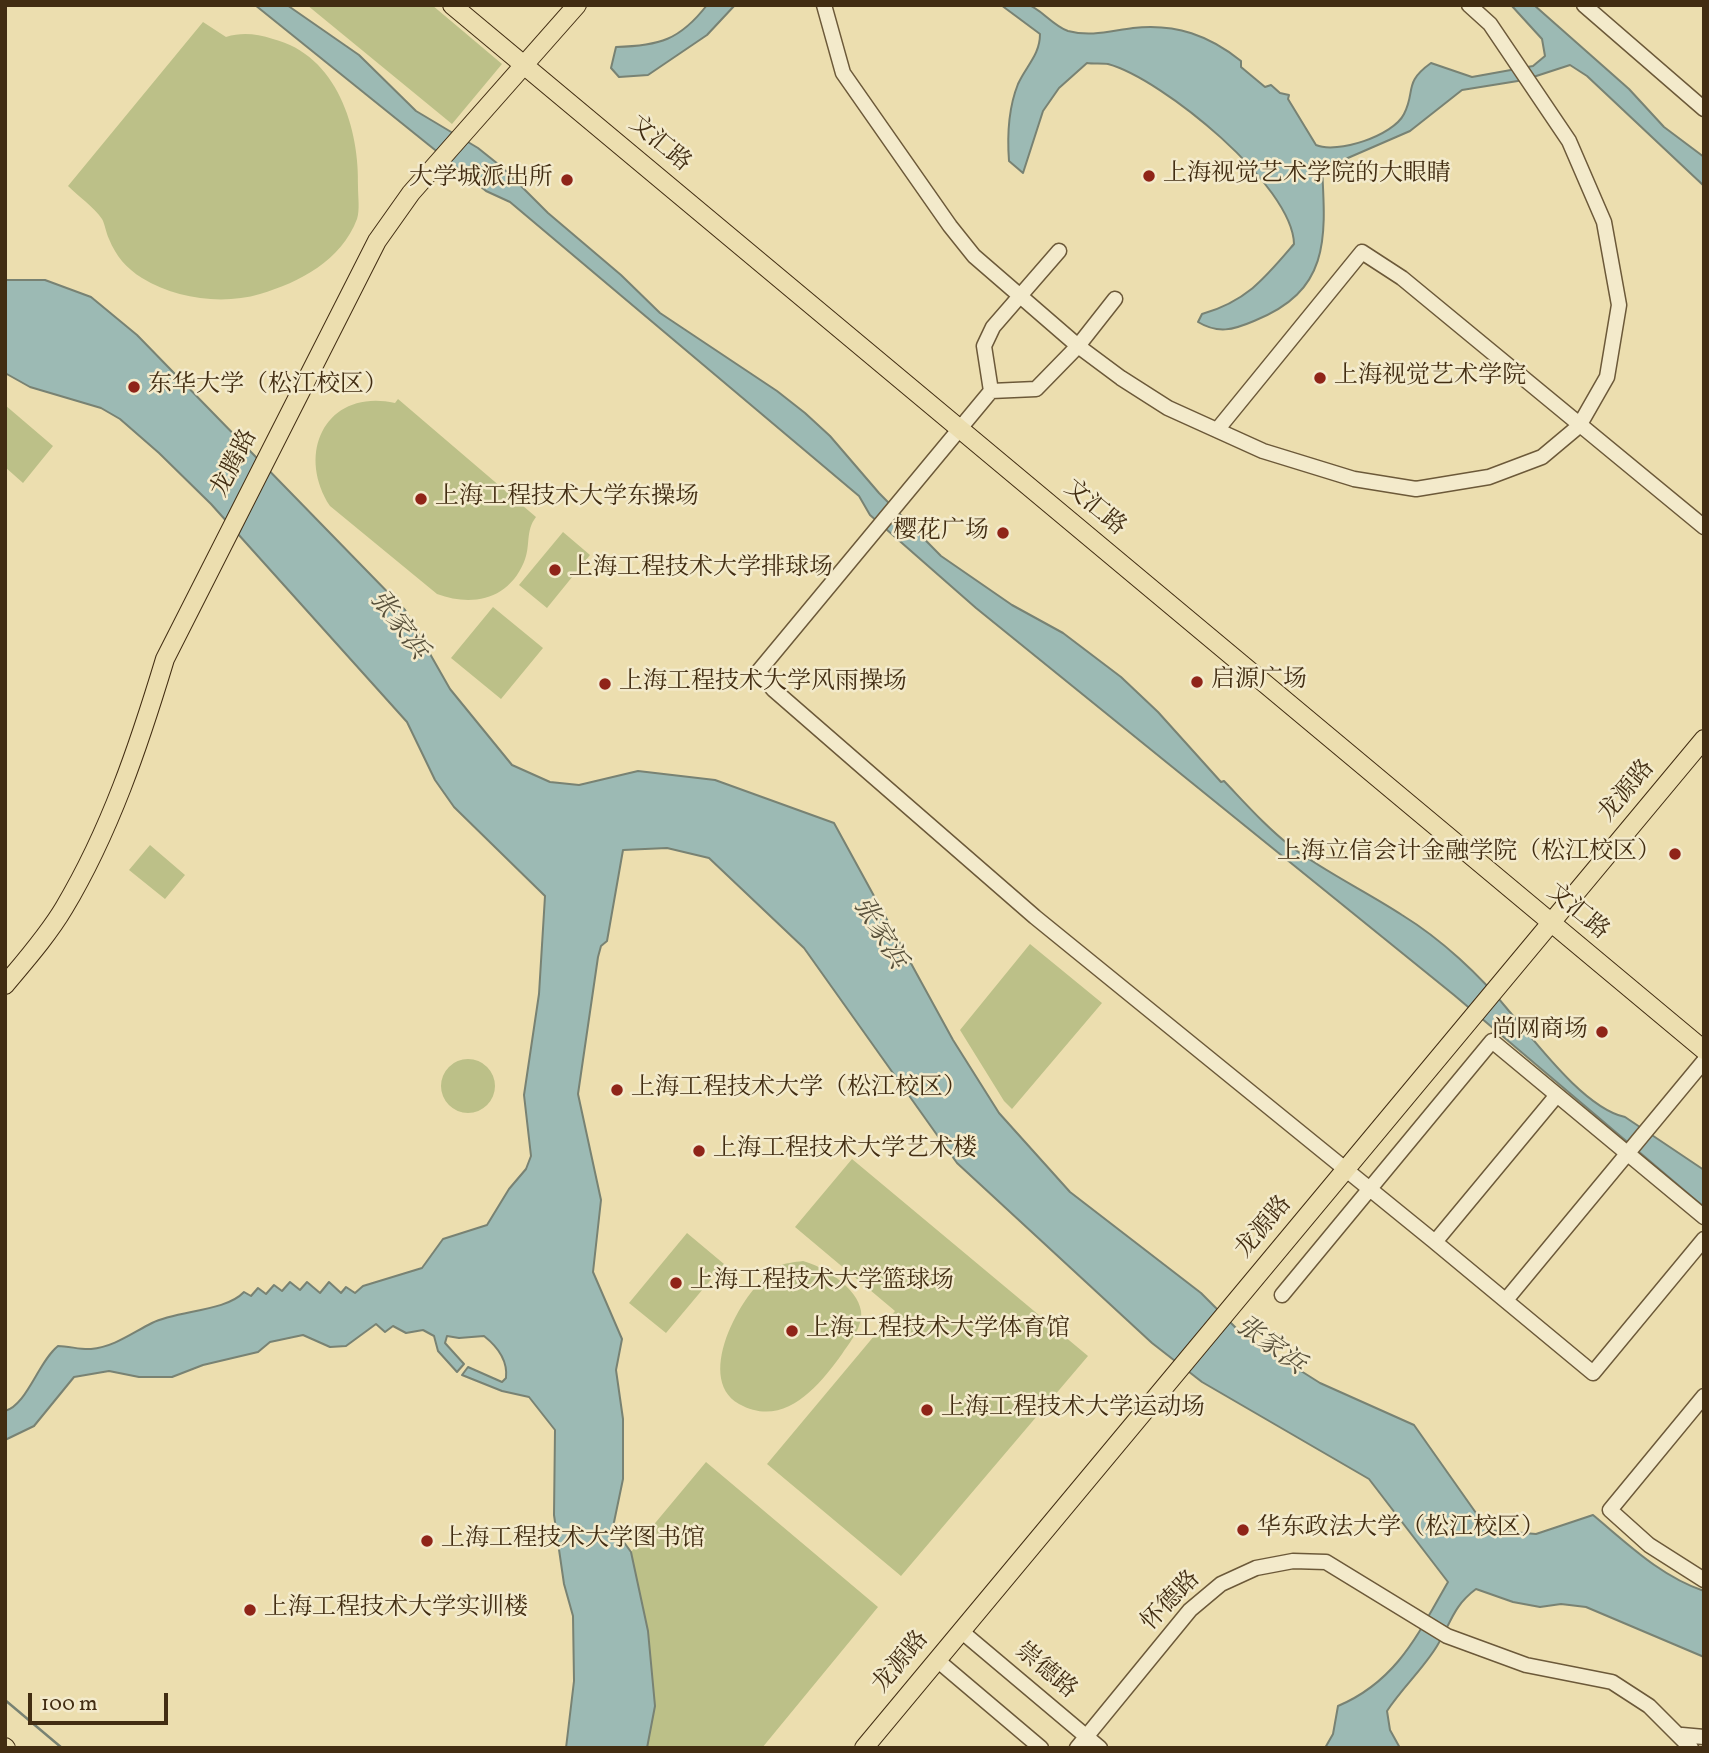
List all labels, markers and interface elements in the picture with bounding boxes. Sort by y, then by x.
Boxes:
street label: 文汇路 [622,111,696,179]
place label: 上海视觉艺术学院的大眼睛 [1163,162,1451,190]
place label: 大学城派出所 [409,166,553,194]
marker: 上海视觉艺术学院的大眼睛 [1141,168,1157,184]
marker: 大学城派出所 [559,172,575,188]
place label: 上海视觉艺术学院 [1334,364,1526,392]
marker: 上海视觉艺术学院 [1312,370,1328,386]
place label: 东华大学（松江校区） [148,373,388,401]
marker: 东华大学（松江校区） [126,379,142,395]
street label: 龙腾路 [207,425,265,503]
street label: 文汇路 [1057,475,1131,543]
place label: 上海工程技术大学东操场 [435,485,699,513]
marker: 上海工程技术大学东操场 [413,491,429,507]
place label: 樱花广场 [893,519,989,547]
marker: 樱花广场 [995,525,1011,541]
place label: 上海工程技术大学排球场 [569,556,833,584]
marker: 上海工程技术大学排球场 [547,562,563,578]
water label: 张家浜 [361,585,433,667]
place label: 启源广场 [1211,668,1307,696]
place label: 上海工程技术大学风雨操场 [619,670,907,698]
marker: 启源广场 [1189,674,1205,690]
marker: 上海工程技术大学风雨操场 [597,676,613,692]
street label: 龙源路 [1594,755,1662,829]
place label: 上海立信会计金融学院（松江校区） [1277,840,1661,868]
marker: 上海立信会计金融学院（松江校区） [1667,846,1683,862]
street label: 文汇路 [1540,879,1614,947]
water label: 张家浜 [845,893,911,975]
place label: 尚网商场 [1492,1018,1588,1046]
marker: 尚网商场 [1594,1024,1610,1040]
place label: 上海工程技术大学（松江校区） [631,1076,967,1104]
marker: 上海工程技术大学（松江校区） [609,1082,625,1098]
place label: 上海工程技术大学艺术楼 [713,1137,977,1165]
marker: 上海工程技术大学艺术楼 [691,1143,707,1159]
street label: 龙源路 [1231,1191,1299,1265]
place label: 上海工程技术大学篮球场 [690,1269,954,1297]
marker: 上海工程技术大学篮球场 [668,1275,684,1291]
water label: 张家浜 [1228,1311,1310,1383]
place label: 上海工程技术大学体育馆 [806,1317,1070,1345]
marker: 上海工程技术大学体育馆 [784,1323,800,1339]
place label: 上海工程技术大学运动场 [941,1396,1205,1424]
marker: 上海工程技术大学运动场 [919,1402,935,1418]
place label: 华东政法大学（松江校区） [1257,1516,1545,1544]
marker: 华东政法大学（松江校区） [1235,1522,1251,1538]
place label: 上海工程技术大学图书馆 [441,1527,705,1555]
marker: 上海工程技术大学图书馆 [419,1533,435,1549]
street label: 怀德路 [1137,1566,1207,1638]
place label: 上海工程技术大学实训楼 [264,1596,528,1624]
marker: 上海工程技术大学实训楼 [242,1602,258,1618]
street label: 龙源路 [868,1626,936,1700]
street label: 崇德路 [1008,1638,1082,1706]
scale bar [32,1680,172,1724]
text: 100 m [41,1690,98,1719]

